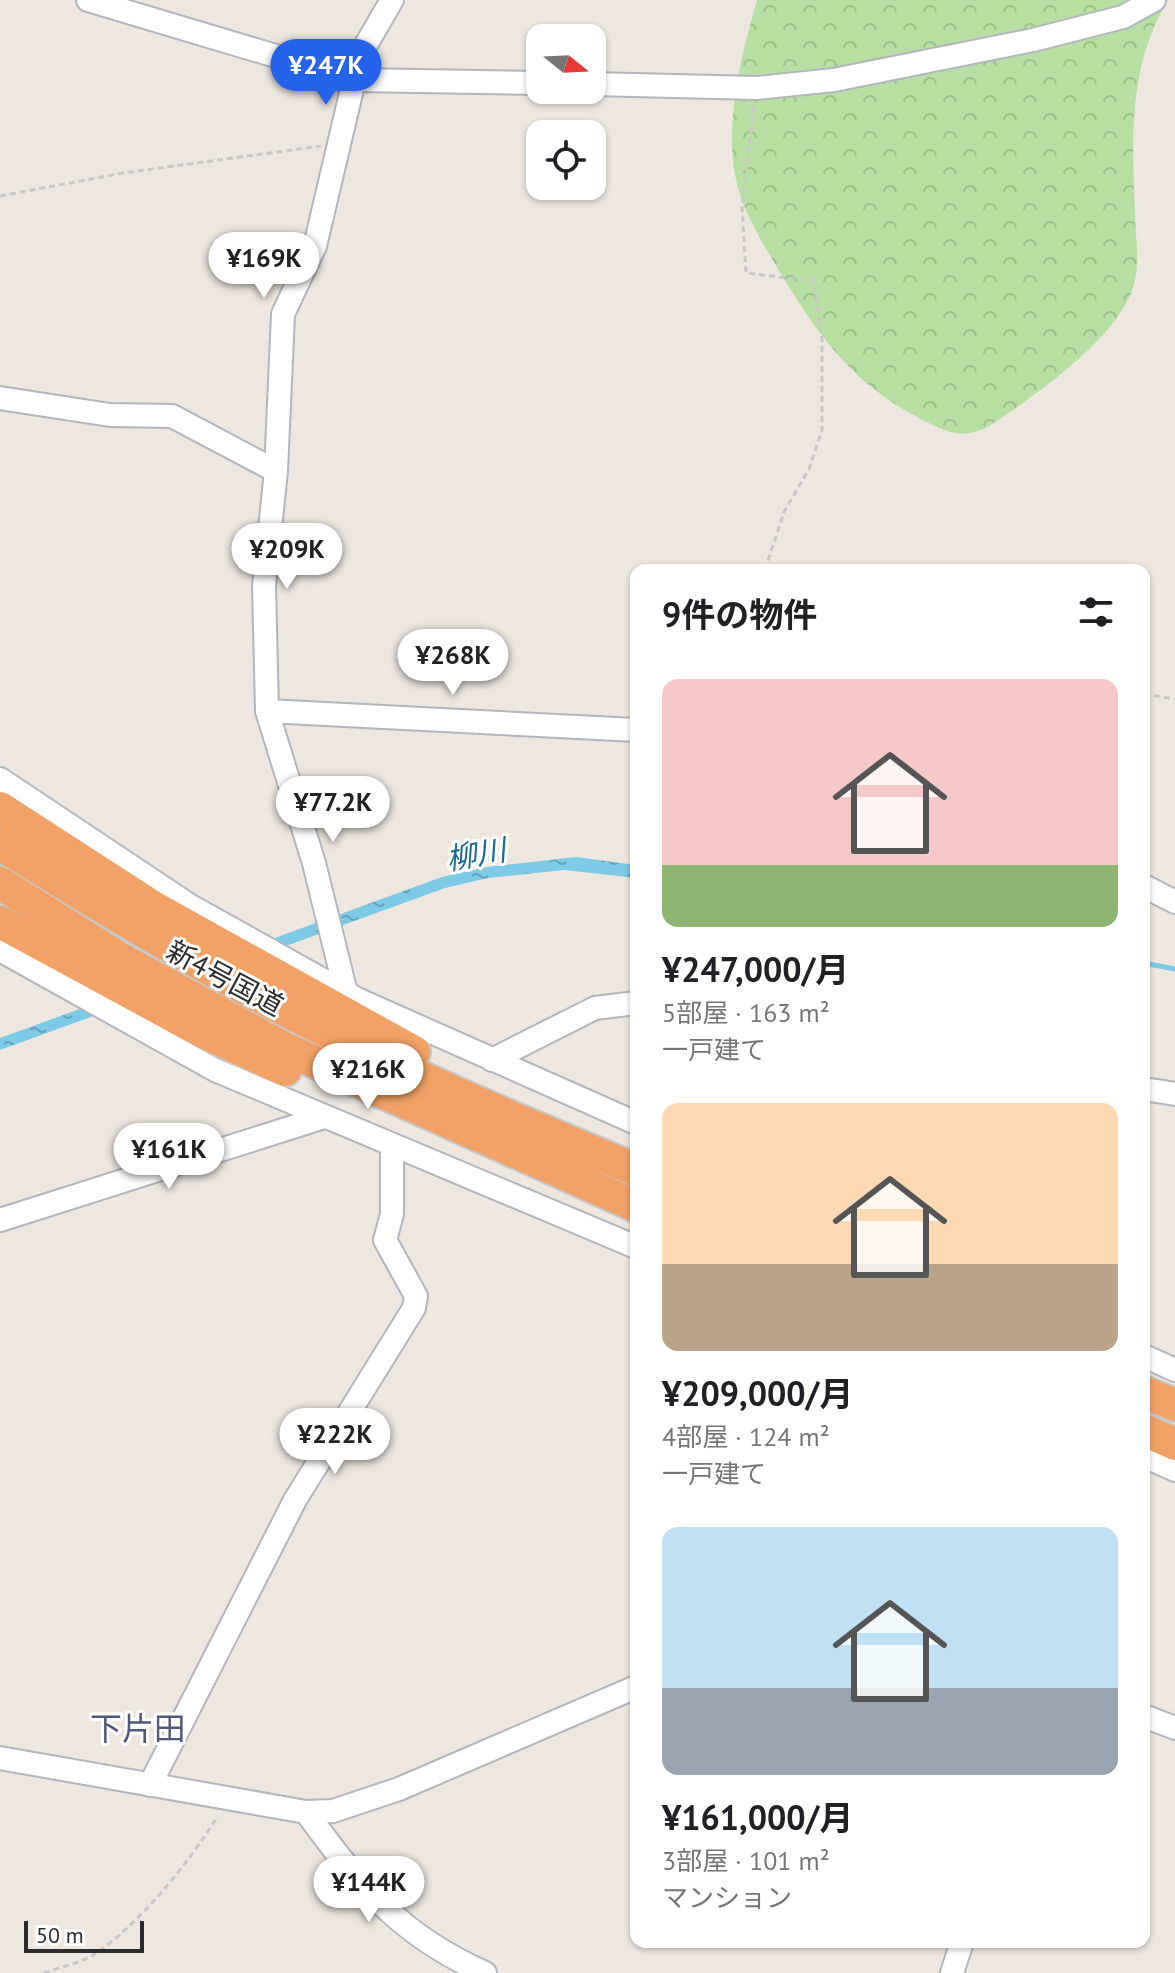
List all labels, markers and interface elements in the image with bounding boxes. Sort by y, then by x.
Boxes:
north arrow [526,24,606,104]
map controls [526,24,606,200]
pin: ¥247K [270,39,382,107]
text: ¥247K [288,48,364,81]
button: locate [526,120,606,200]
pin: ¥169K [208,232,320,300]
text: ¥169K [226,241,302,274]
pin: ¥209K [231,523,343,591]
text: ¥209K [249,532,325,565]
icon: filters [1074,590,1118,634]
text: 9件の物件 [662,592,817,636]
pin: ¥268K [397,629,509,697]
text: ¥268K [415,638,491,671]
icon: home [818,731,962,875]
pin: ¥77.2K [268,776,398,844]
text: ¥77.2K [294,785,372,818]
water label: 柳川 [443,829,512,878]
street label: 新4号国道 [160,931,290,1024]
text: ¥247,000/月 [662,947,849,991]
text: 5部屋 · 163 m² [662,996,830,1029]
text: 一戸建て [662,1033,766,1066]
pin: ¥216K [312,1043,424,1111]
text: ¥216K [330,1052,406,1085]
pin: ¥161K [113,1123,225,1191]
text: ¥161K [131,1132,207,1165]
icon: home [818,1155,962,1299]
text: ¥209,000/月 [662,1371,853,1415]
pin: ¥222K [279,1408,391,1476]
text: ¥222K [297,1417,373,1450]
text: 4部屋 · 124 m² [662,1420,830,1453]
text: 一戸建て [662,1457,766,1490]
icon: home [818,1579,962,1723]
district label: 下片田 [90,1707,186,1749]
text: ¥161,000/月 [662,1795,853,1839]
text: 3部屋 · 101 m² [662,1844,830,1877]
pin: ¥144K [313,1856,425,1924]
text: ¥144K [331,1865,407,1898]
text: マンション [662,1881,792,1914]
scale bar [24,1917,144,1953]
text: 50 m [36,1921,84,1949]

